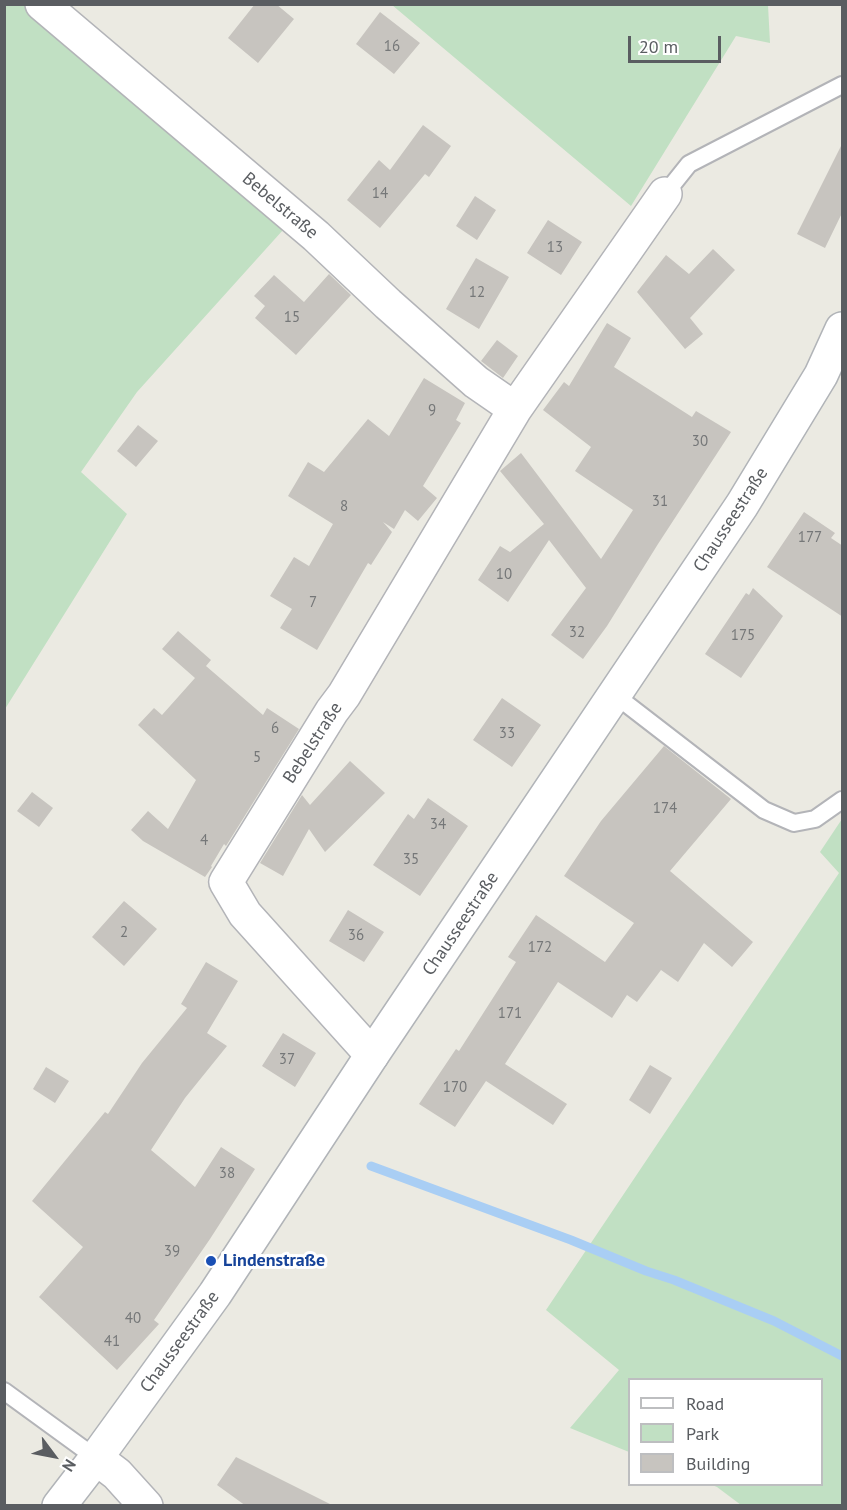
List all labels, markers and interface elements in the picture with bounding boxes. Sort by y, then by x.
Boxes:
scale bar [631,24,724,62]
text: 20 m [639,35,678,58]
house number: 16 [384,38,400,56]
street label: Bebelstraße [238,168,322,244]
house number: 14 [372,185,388,203]
house number: 13 [547,239,563,257]
house number: 12 [469,284,485,302]
house number: 15 [284,309,300,327]
house number: 9 [428,402,436,420]
house number: 30 [692,433,708,451]
street label: Chausseestraße [689,464,773,576]
house number: 31 [652,493,668,511]
house number: 8 [340,498,348,516]
house number: 177 [798,529,822,547]
house number: 10 [496,566,512,584]
house number: 7 [309,594,317,612]
house number: 32 [569,624,585,642]
house number: 175 [731,627,755,645]
street label: Bebelstraße [279,698,347,788]
house number: 6 [271,720,279,738]
house number: 33 [499,725,515,743]
house number: 5 [253,749,261,767]
house number: 174 [653,800,677,818]
house number: 34 [430,816,446,834]
house number: 4 [200,832,208,850]
house number: 35 [403,851,419,869]
street label: Chausseestraße [418,868,504,980]
house number: 2 [120,924,128,942]
house number: 36 [348,927,364,945]
house number: 172 [528,939,552,957]
house number: 171 [498,1005,522,1023]
house number: 37 [279,1051,295,1069]
house number: 170 [443,1079,467,1097]
house number: 38 [219,1165,235,1183]
house number: 39 [164,1243,180,1261]
place label: Lindenstraße [223,1250,325,1272]
marker: Lindenstraße [204,1254,218,1268]
street label: Chausseestraße [136,1287,224,1397]
house number: 40 [125,1310,141,1328]
house number: 41 [104,1333,120,1351]
legend [628,1378,823,1486]
text: Road [686,1392,724,1415]
text: Park [686,1422,719,1445]
north arrow [24,1426,84,1486]
text: Building [686,1452,750,1475]
text: N [58,1456,81,1475]

